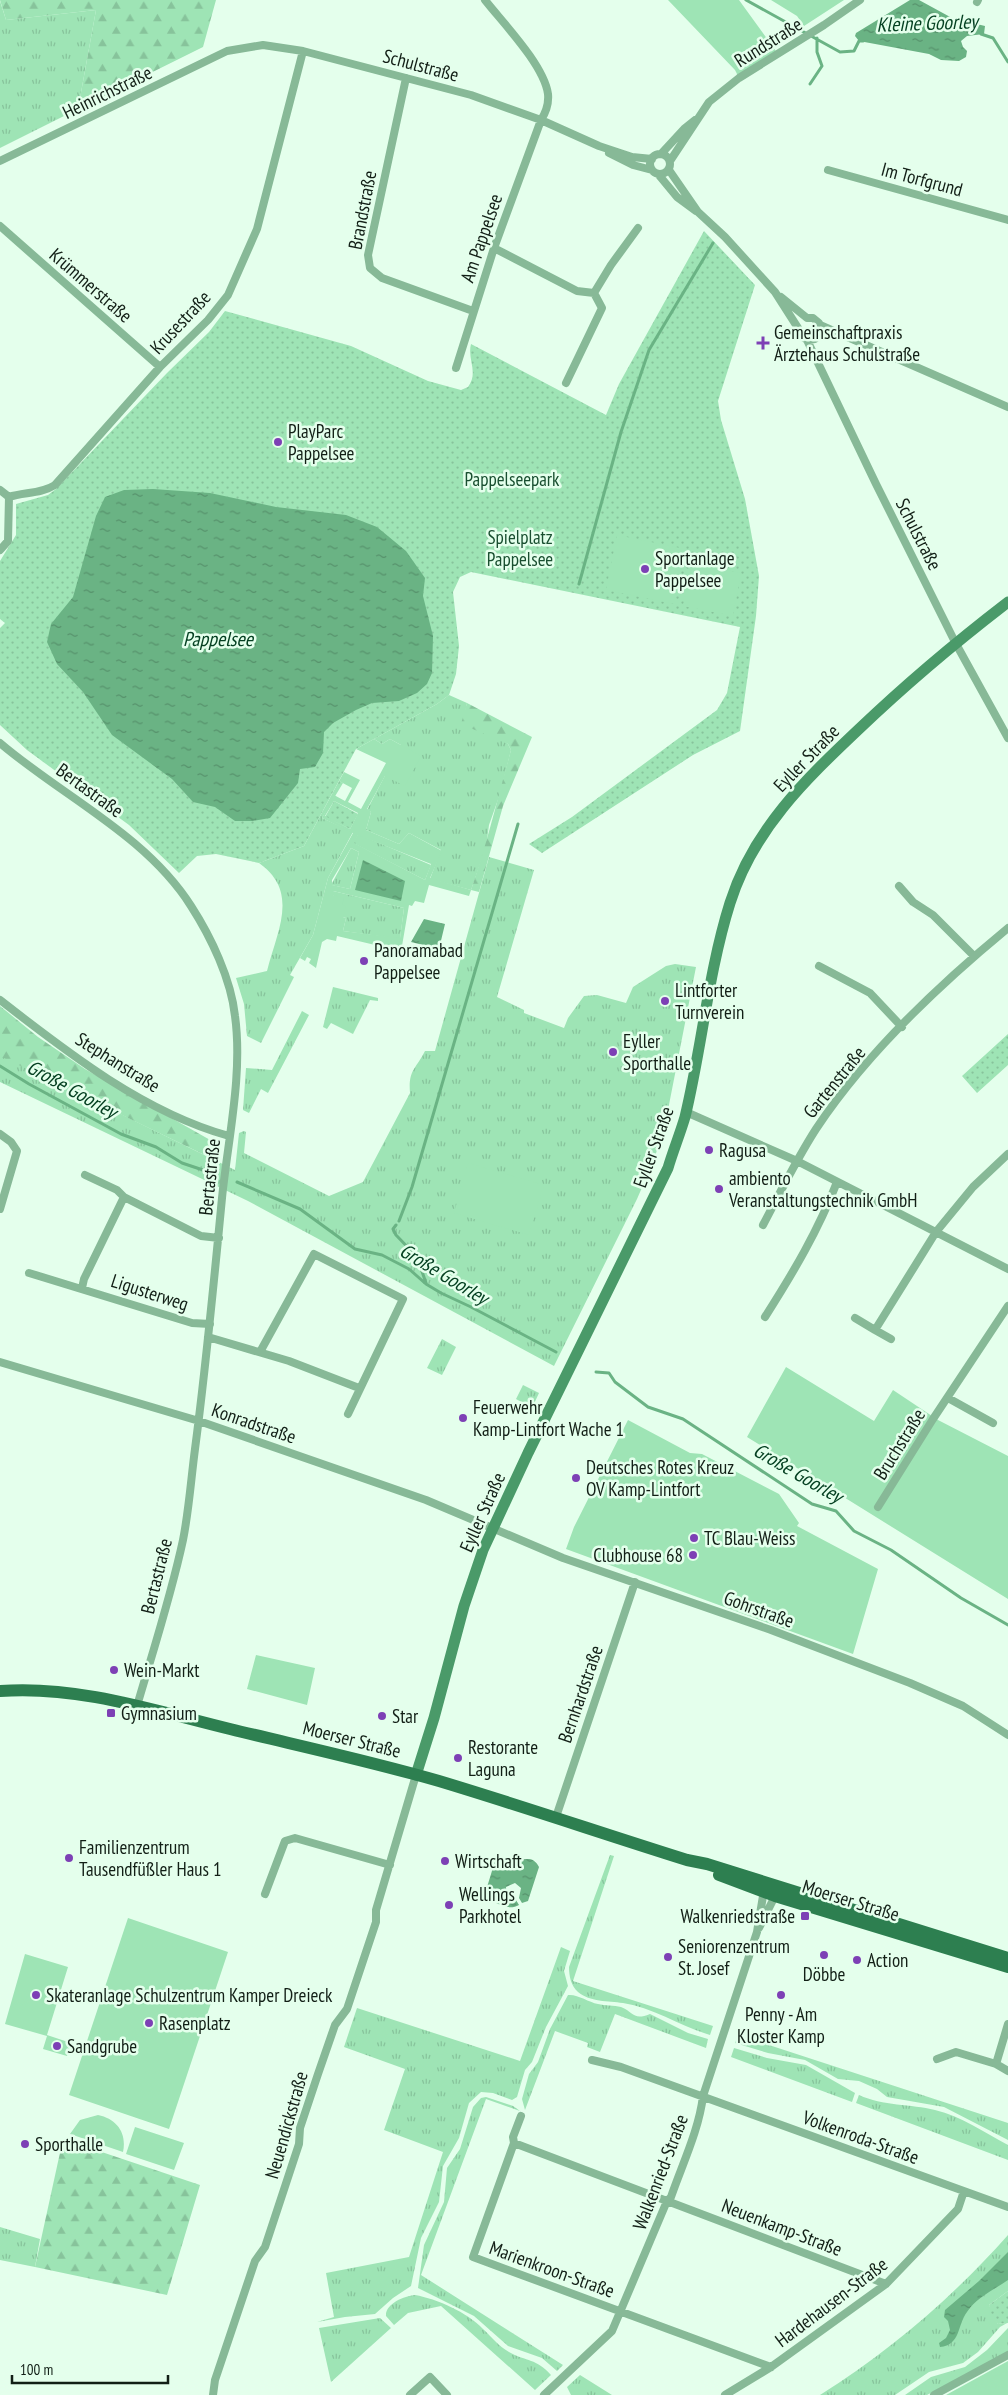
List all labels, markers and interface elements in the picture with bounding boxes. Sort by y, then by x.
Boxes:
water label: Kleine Goorley [876,8,980,38]
street label: Rundstraße [730,12,807,72]
street label: Schulstraße [380,43,462,87]
street label: Heinrichstraße [58,60,156,124]
street label: Im Torfgrund [879,157,965,201]
street label: Brandstraße [343,168,381,252]
street label: Am Pappelsee [455,191,507,285]
street label: Krümmerstraße [45,243,137,328]
street label: Krusestraße [145,285,216,359]
place label: Gemeinschaftpraxis Ärztehaus Schulstraße [774,320,920,366]
marker: Gemeinschaftpraxis Ärztehaus Schulstraße [756,336,770,350]
place label: PlayParc Pappelsee [288,419,355,465]
marker: PlayParc Pappelsee [272,436,284,448]
park label: Pappelseepark [465,467,560,491]
street label: Schulstraße [891,494,947,574]
park label: Spielplatz Pappelsee [487,525,553,571]
place label: Sportanlage Pappelsee [655,546,735,592]
marker: Sportanlage Pappelsee [639,563,651,575]
water label: Pappelsee [183,626,255,652]
street label: Eyller Straße [768,719,844,797]
street label: Bertastraße [52,758,128,822]
place label: Panoramabad Pappelsee [374,938,463,984]
marker: Panoramabad Pappelsee [358,955,370,967]
place label: Lintforter Turnverein [675,978,744,1024]
marker: Lintforter Turnverein [659,995,671,1007]
street label: Stephanstraße [71,1027,165,1097]
place label: Eyller Sporthalle [623,1029,691,1075]
street label: Gartenstraße [798,1041,870,1123]
marker: Eyller Sporthalle [607,1046,619,1058]
water label: Große Goorley [22,1054,124,1126]
street label: Eyller Straße [627,1103,679,1191]
street label: Bertastraße [193,1137,225,1216]
place label: Ragusa [719,1138,766,1162]
marker: Ragusa [703,1144,715,1156]
place label: ambiento Veranstaltungstechnik GmbH [728,1166,917,1212]
marker: ambiento Veranstaltungstechnik GmbH [713,1183,725,1195]
water label: Große Goorley [395,1237,495,1312]
street label: Ligusterweg [108,1268,192,1316]
place label: Feuerwehr Kamp-Lintfort Wache 1 [473,1395,624,1441]
street label: Konradstraße [209,1397,300,1449]
street label: Bruchstraße [868,1404,930,1484]
marker: Feuerwehr Kamp-Lintfort Wache 1 [457,1412,469,1424]
water label: Große Goorley [749,1437,849,1510]
place label: Deutsches Rotes Kreuz OV Kamp-Lintfort [586,1455,734,1501]
street label: Eyller Straße [454,1468,510,1555]
marker: Deutsches Rotes Kreuz OV Kamp-Lintfort [570,1472,582,1484]
place label: TC Blau-Weiss [704,1526,795,1550]
marker: TC Blau-Weiss [688,1532,700,1544]
street label: Bertastraße [135,1536,177,1616]
place label: Clubhouse 68 [593,1543,683,1567]
marker: Clubhouse 68 [687,1549,699,1561]
street label: Gohrstraße [721,1585,797,1633]
street label: Bernhardstraße [552,1642,608,1746]
place label: Wein-Markt [124,1658,200,1682]
marker: Wein-Markt [108,1664,120,1676]
place label: Gymnasium [121,1701,197,1725]
place label: Star [392,1704,419,1728]
marker: Gymnasium [105,1707,117,1719]
marker: Star [376,1710,388,1722]
street label: Moerser Straße [301,1715,404,1763]
place label: Restorante Laguna [468,1735,538,1781]
marker: Restorante Laguna [452,1752,464,1764]
place label: Familienzentrum Tausendfüßler Haus 1 [79,1835,222,1881]
place label: Wirtschaft [455,1849,523,1873]
marker: Familienzentrum Tausendfüßler Haus 1 [63,1852,75,1864]
marker: Wirtschaft [439,1855,451,1867]
street label: Moerser Straße [800,1874,903,1926]
place label: Wellings Parkhotel [459,1882,522,1928]
marker: Wellings Parkhotel [443,1899,455,1911]
place label: Walkenriedstraße [681,1904,795,1928]
marker: Walkenriedstraße [799,1910,811,1922]
place label: Seniorenzentrum St. Josef [678,1934,790,1980]
place label: Action [867,1948,908,1972]
marker: Döbbe [818,1949,830,1961]
marker: Seniorenzentrum St. Josef [662,1951,674,1963]
marker: Action [851,1954,863,1966]
place label: Döbbe [803,1962,845,1986]
place label: Skateranlage Schulzentrum Kamper Dreieck [46,1983,333,2007]
marker: Skateranlage Schulzentrum Kamper Dreieck [30,1989,42,2001]
marker: Penny - Am Kloster Kamp [775,1989,787,2001]
place label: Penny - Am Kloster Kamp [737,2002,825,2048]
place label: Rasenplatz [159,2011,231,2035]
marker: Rasenplatz [143,2017,155,2029]
place label: Sandgrube [67,2034,137,2058]
marker: Sandgrube [51,2040,63,2052]
street label: Neuendickstraße [259,2068,313,2181]
street label: Volkenroda-Straße [799,2105,923,2169]
street label: Walkenried-Straße [627,2111,693,2233]
place label: Sporthalle [35,2132,103,2156]
marker: Sporthalle [19,2138,31,2150]
street label: Neuenkamp-Straße [718,2193,846,2261]
street label: Marienkroon-Straße [486,2235,618,2303]
street label: Hardehausen-Straße [770,2252,892,2352]
scale bar [12,2352,169,2384]
text: 100 m [20,2360,53,2379]

